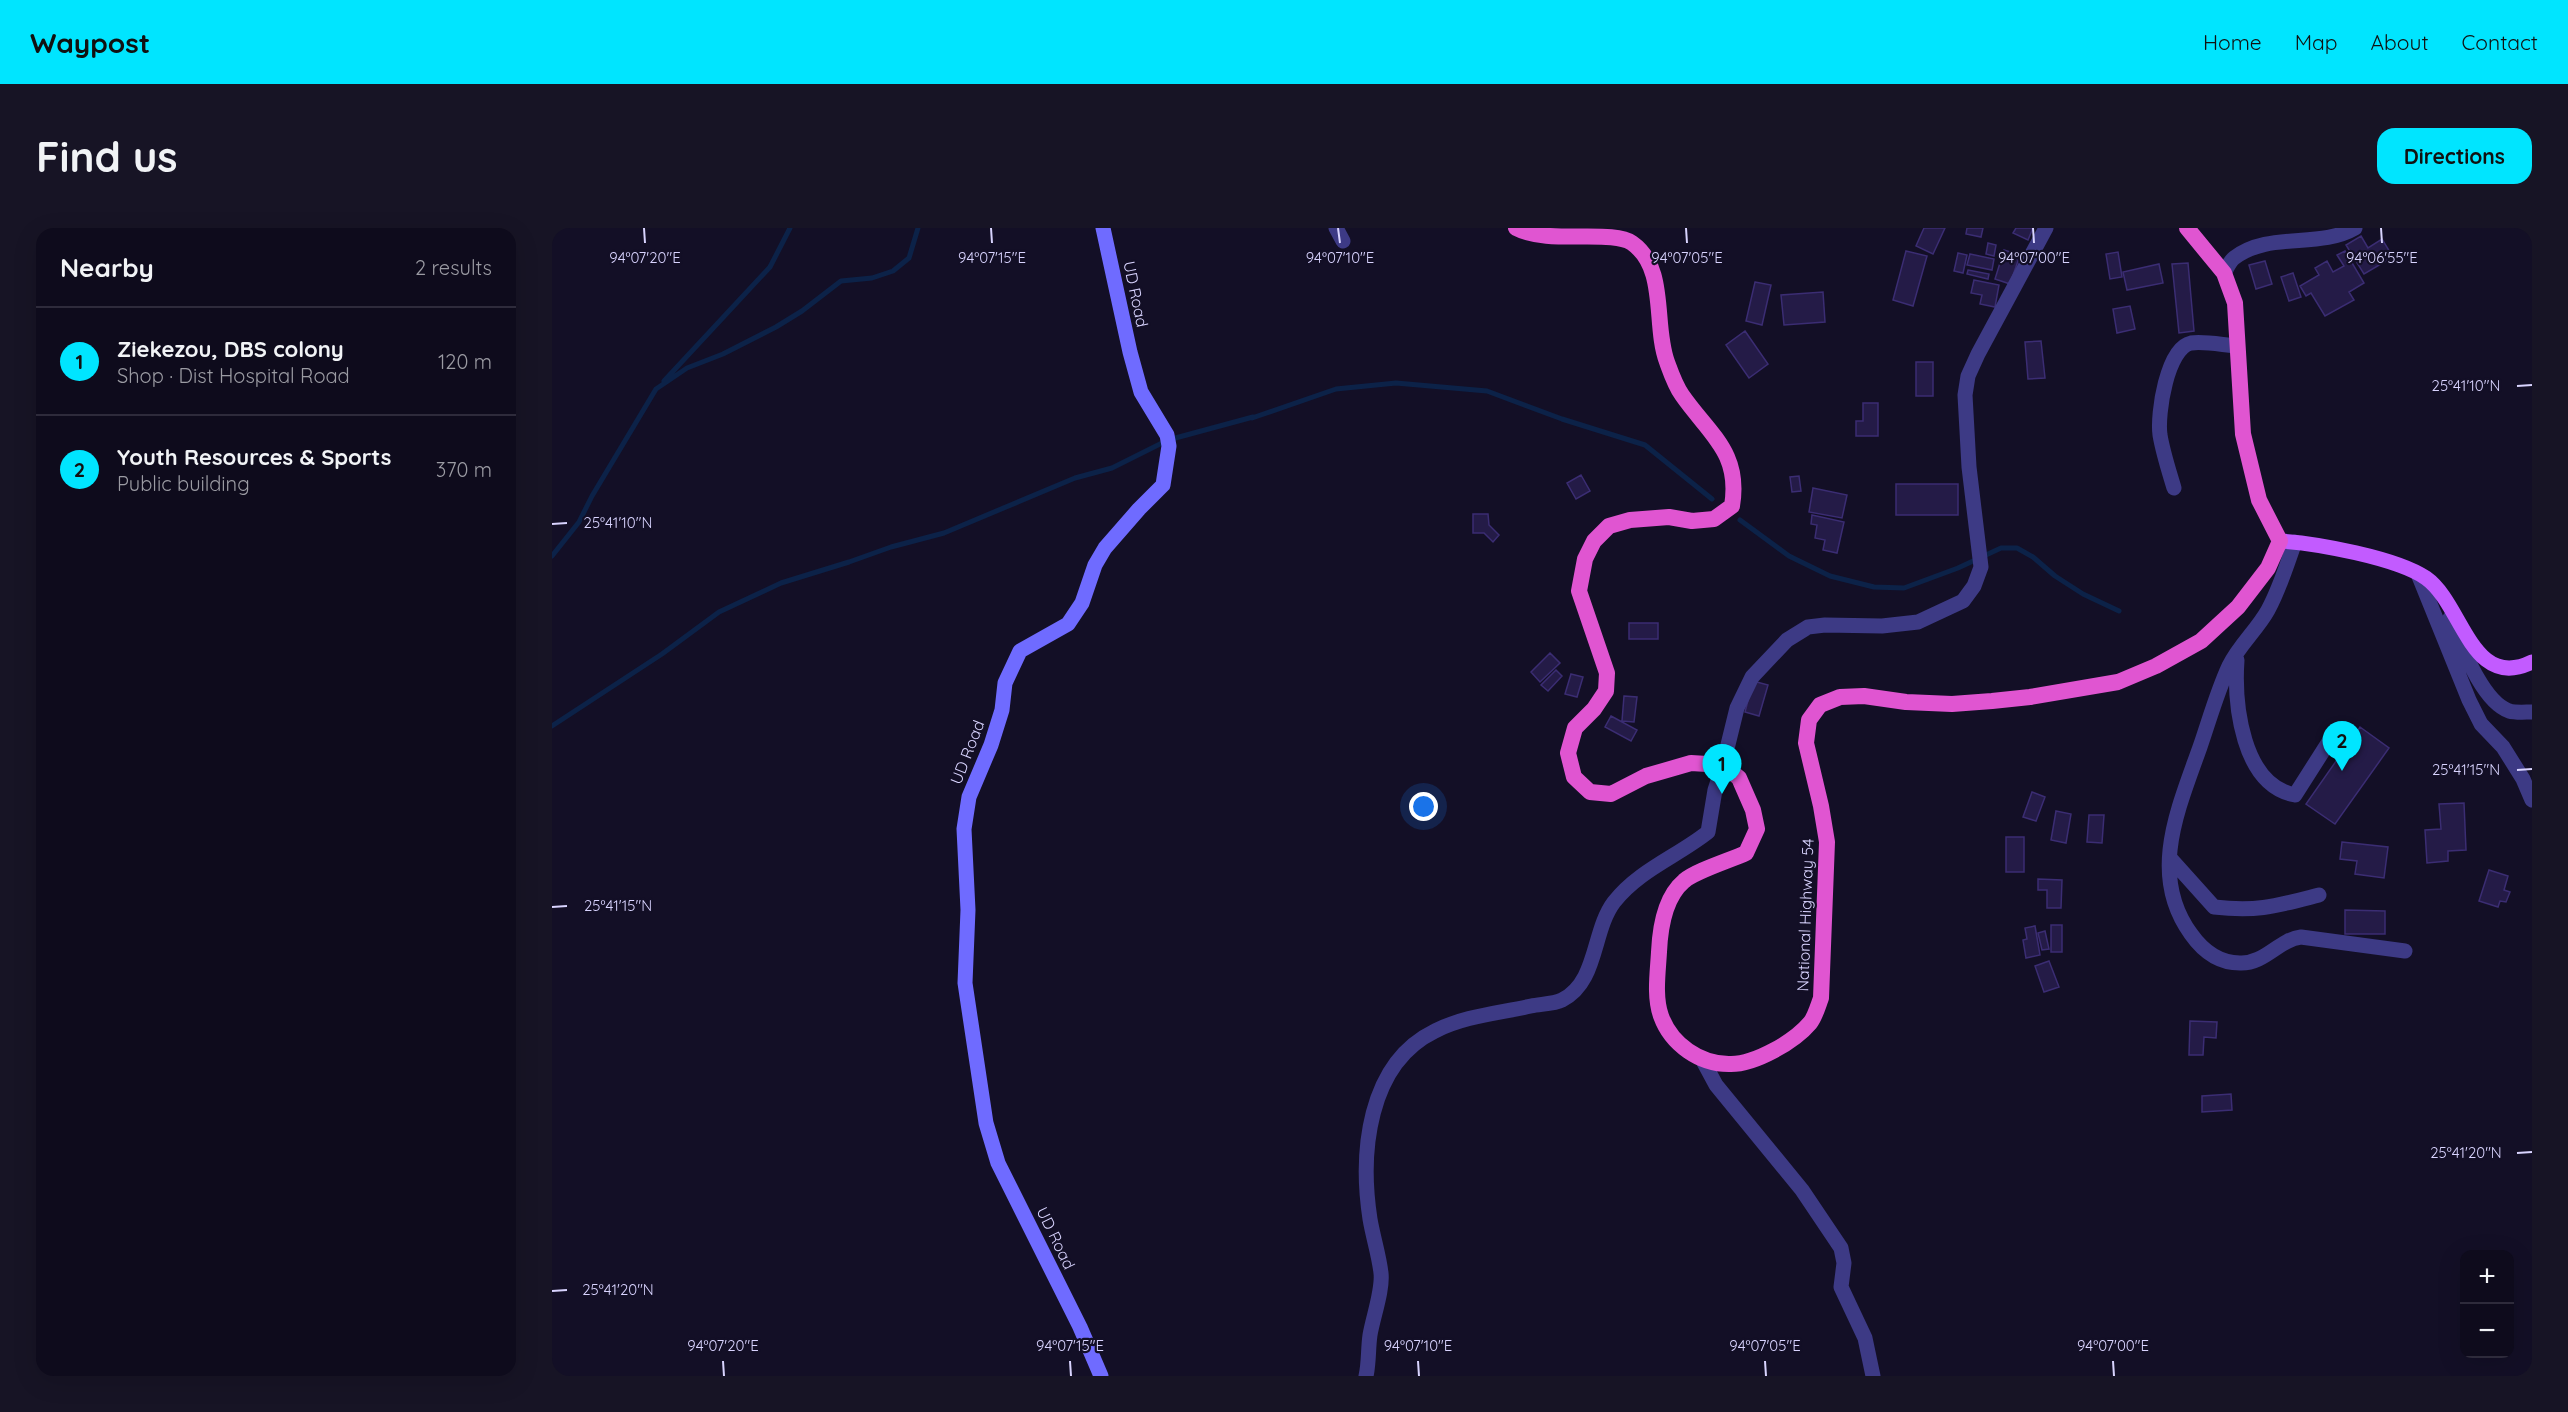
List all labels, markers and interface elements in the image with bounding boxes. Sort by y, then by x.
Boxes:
text: Waypost [30,25,150,60]
text: Home [2203,29,2262,55]
text: Map [2295,29,2338,55]
text: About [2371,29,2429,55]
text: Contact [2462,29,2538,55]
button: Directions [2377,128,2532,184]
text: Find us [36,130,178,183]
text: 94°07'20"E [609,248,681,267]
text: 94°07'15"E [958,248,1026,267]
text: 94°07'10"E [1306,248,1374,267]
text: 94°07'05"E [1651,248,1723,267]
text: 94°07'00"E [1998,248,2070,267]
text: 94°06'55"E [2346,248,2418,267]
text: Nearby [60,251,154,284]
text: 2 results [415,255,492,280]
street label: UD Road [1119,259,1153,329]
text: Ziekezou, DBS colony [117,335,344,363]
text: 1 [76,349,83,374]
text: 120 m [438,349,492,374]
text: Shop · Dist Hospital Road [117,363,350,388]
text: 25°41'10"N [2432,376,2500,395]
text: Youth Resources & Sports [117,443,391,471]
text: 2 [74,457,85,482]
text: 370 m [436,457,492,482]
text: Public building [117,471,250,496]
text: 25°41'10"N [584,513,652,532]
street label: UD Road [946,717,988,787]
pin: 2 [2322,722,2362,771]
pin: 1 [1702,744,1742,794]
text: 25°41'15"N [2432,760,2500,779]
your location [1409,792,1438,821]
street label: National Highway 54 [1792,838,1818,992]
text: 25°41'15"N [584,896,652,915]
text: 25°41'20"N [2430,1143,2502,1162]
street label: UD Road [1032,1204,1080,1272]
map controls [2460,1250,2514,1358]
button: + [2460,1250,2514,1304]
text: 25°41'20"N [582,1280,654,1299]
button: − [2460,1304,2514,1358]
text: 94°07'20"E [687,1336,759,1355]
text: 94°07'15"E [1036,1336,1104,1355]
text: 94°07'10"E [1384,1336,1452,1355]
text: 94°07'05"E [1729,1336,1801,1355]
text: 94°07'00"E [2077,1336,2149,1355]

